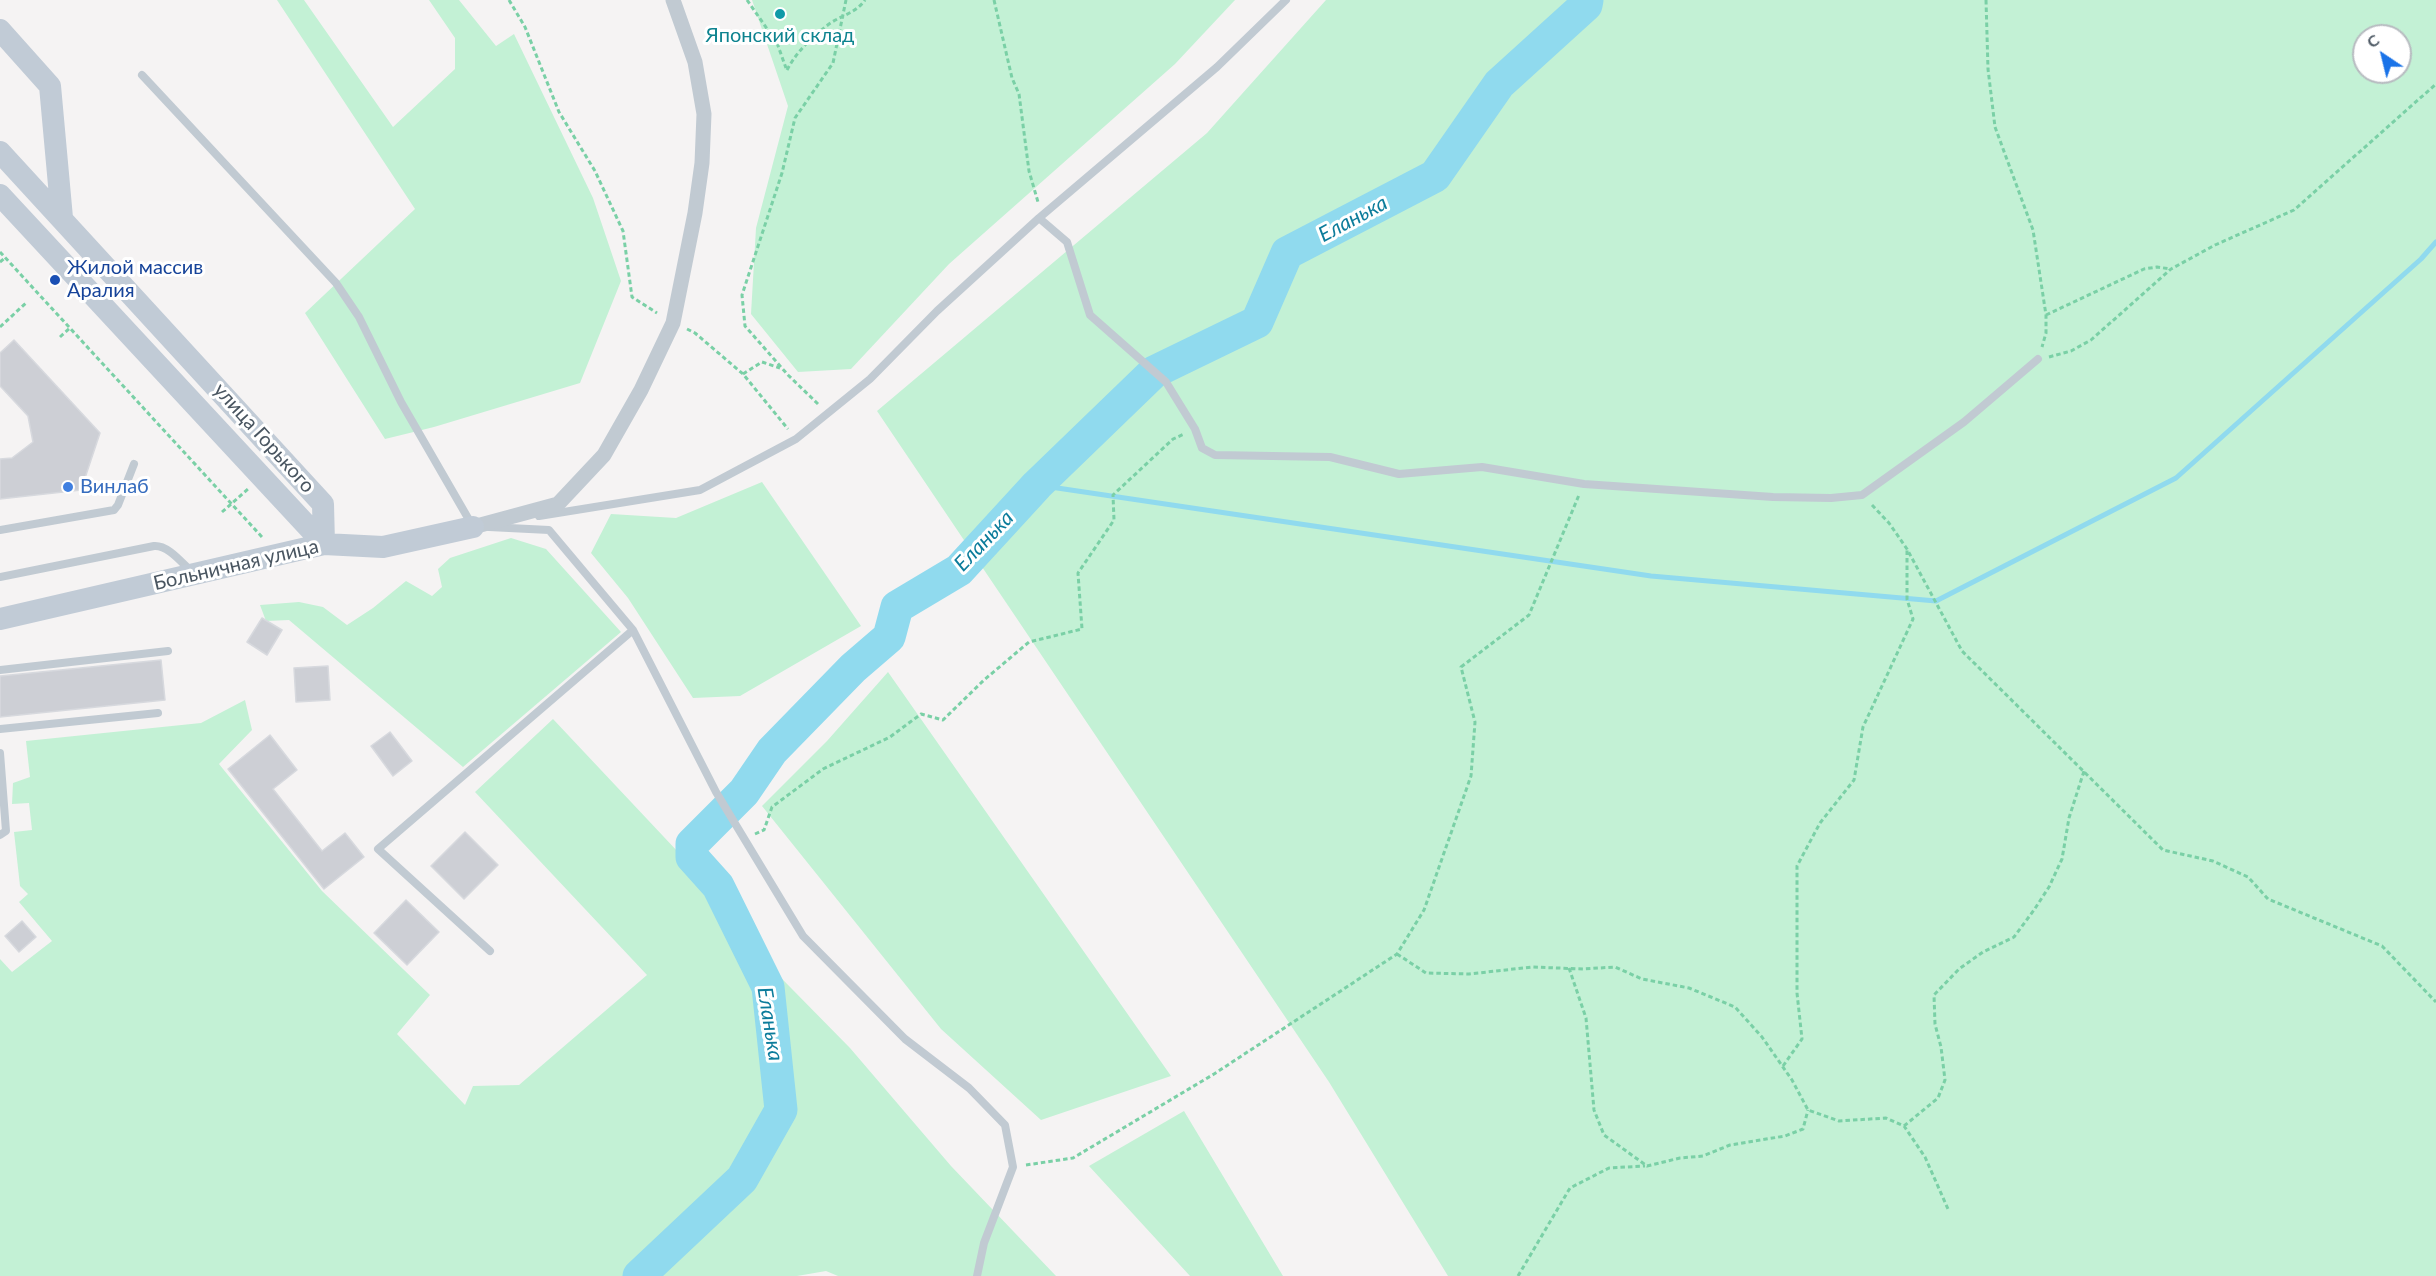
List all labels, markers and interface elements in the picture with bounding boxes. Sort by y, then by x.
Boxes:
marker: Японский склад [773,7,787,21]
place label: Японский склад [706,24,854,48]
north arrow [2352,24,2412,84]
text: С [2363,30,2382,51]
water label: Еланька [1314,190,1392,248]
place label: Жилой массив Аралия [67,256,203,303]
marker: Жилой массив Аралия [48,273,62,287]
street label: улица Горького [208,378,320,498]
place label: Винлаб [80,475,149,499]
marker: Винлаб [61,480,75,494]
water label: Еланька [949,505,1019,577]
street label: Больничная улица [151,534,321,596]
water label: Еланька [752,985,788,1063]

